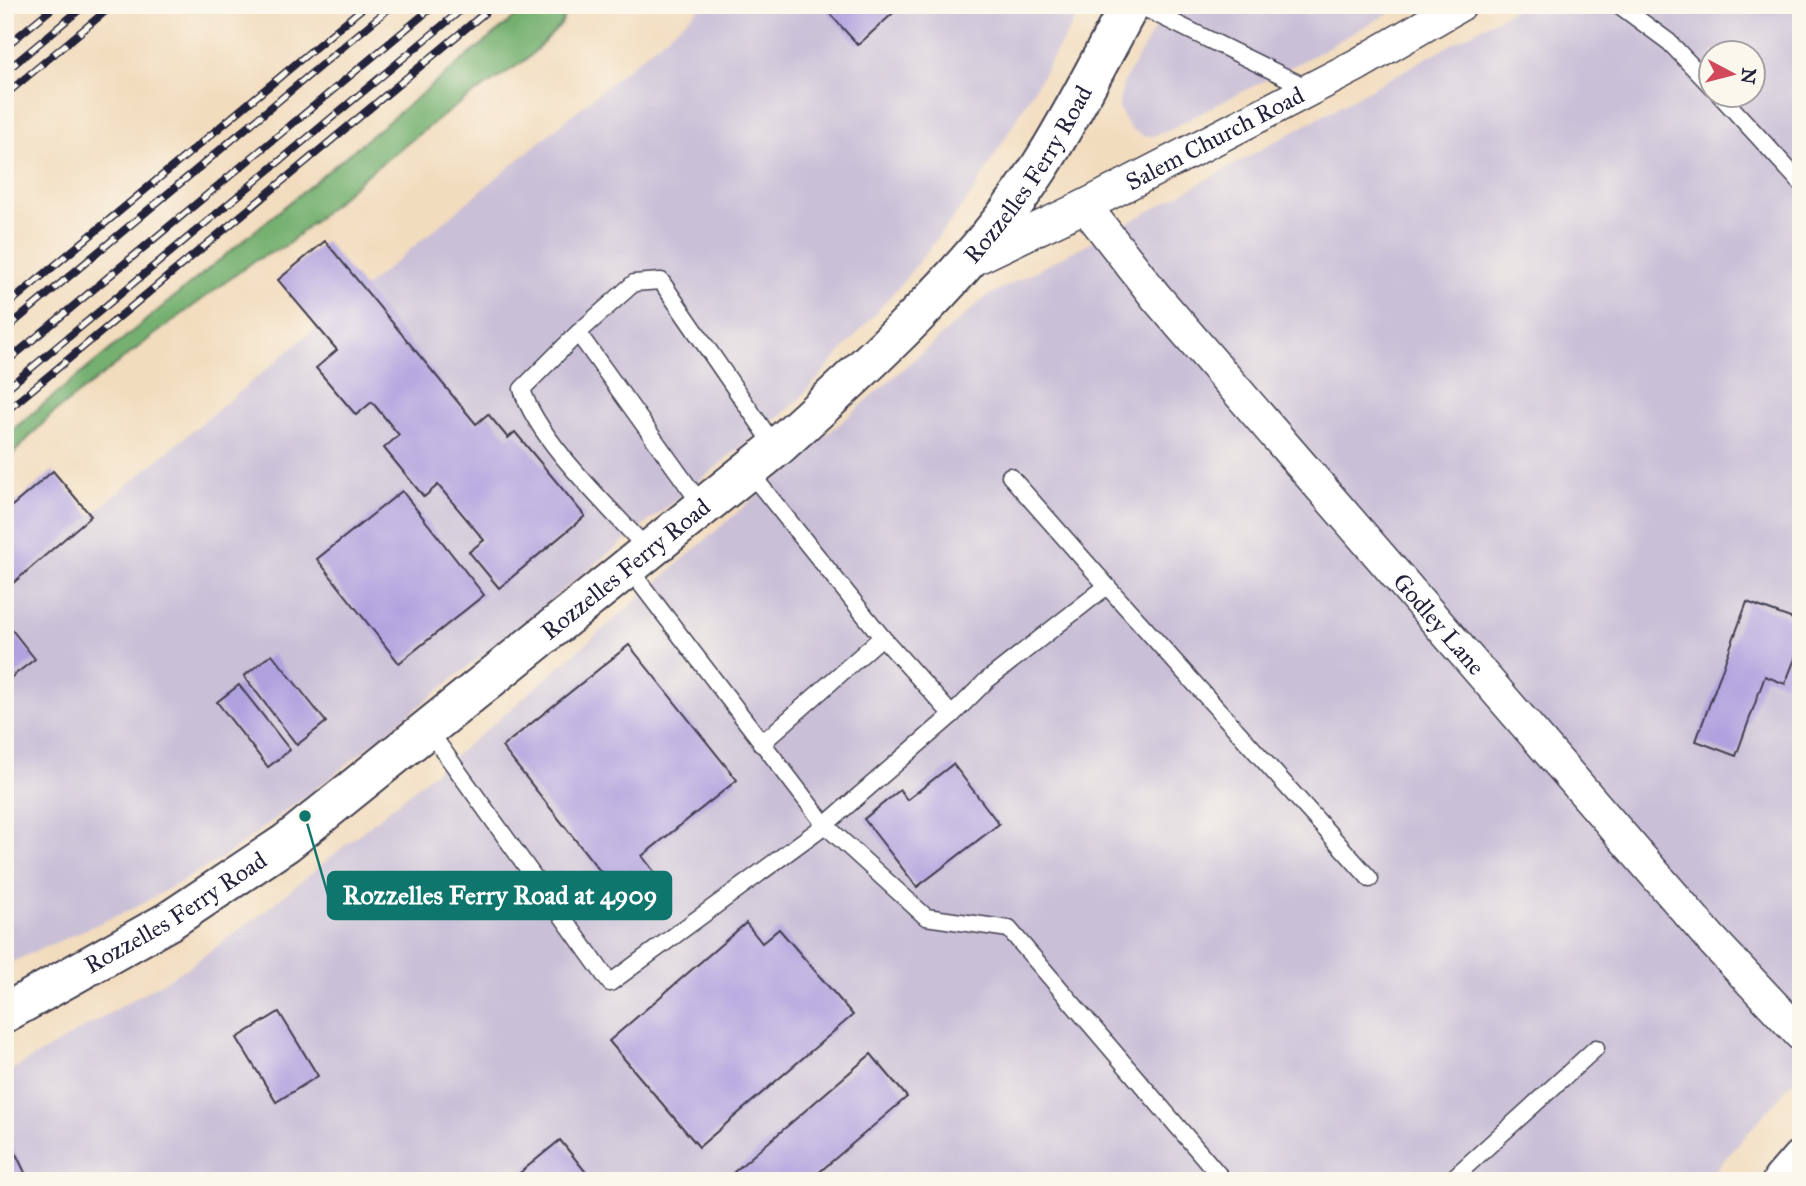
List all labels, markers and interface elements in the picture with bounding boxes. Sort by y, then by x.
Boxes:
north arrow [1698,38,1768,108]
text: N [1736,67,1761,85]
street label: Rozzelles Ferry Road [957,80,1099,269]
street label: Salem Church Road [1121,80,1309,197]
street label: Rozzelles Ferry Road [535,492,716,646]
street label: Godley Lane [1387,567,1491,682]
street label: Rozzelles Ferry Road [79,845,272,980]
callout: Rozzelles Ferry Road at 4909 [328,872,671,919]
text: Rozzelles Ferry Road at 4909 [343,879,657,911]

